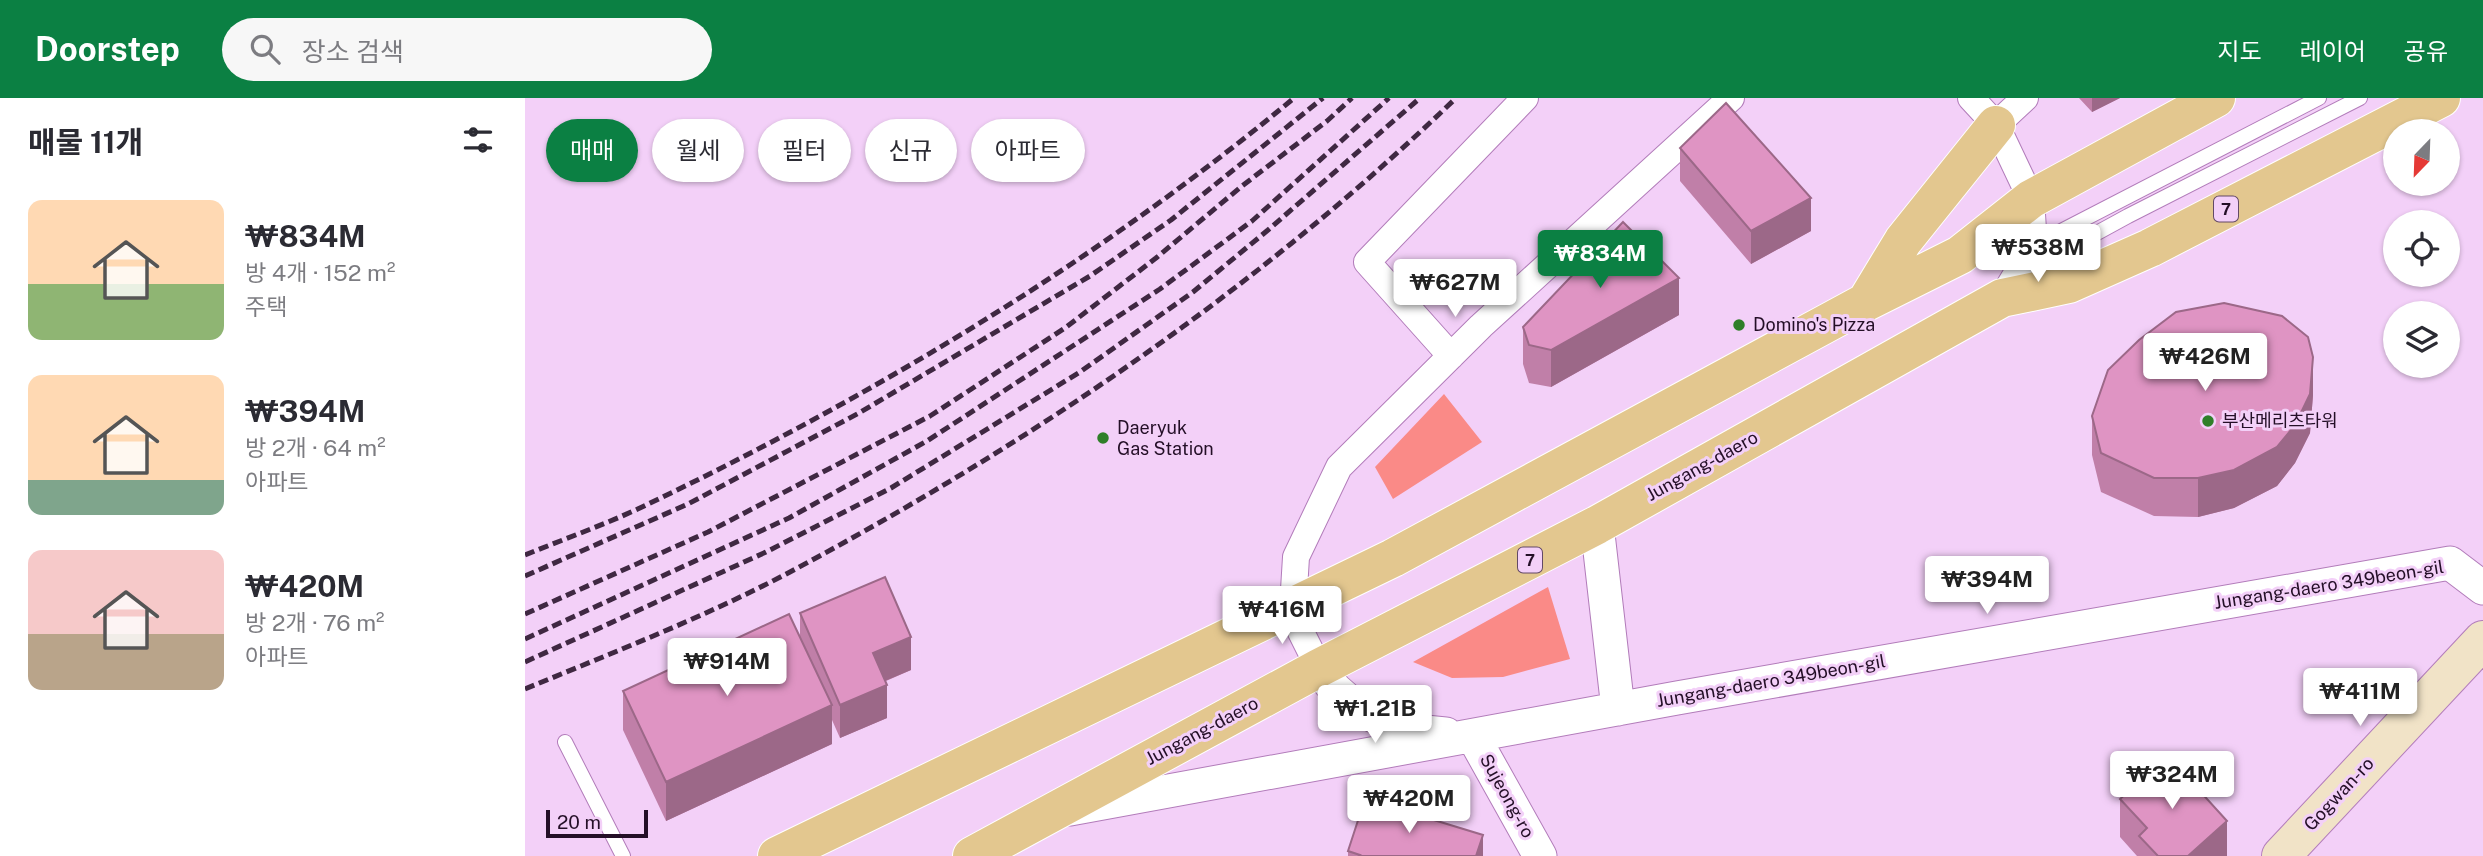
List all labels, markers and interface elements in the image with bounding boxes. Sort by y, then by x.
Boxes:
search box [222,18,712,81]
text: Doorstep [35,30,180,68]
icon: search [246,30,284,68]
text: 장소 검색 [302,36,404,67]
text: 지도 [2217,37,2262,65]
text: 레이어 [2300,37,2366,65]
text: 공유 [2404,37,2448,65]
chip: 매매 [546,119,638,182]
chip: 월세 [652,119,744,182]
chip: 필터 [758,119,851,182]
chip: 신규 [865,119,957,182]
chip: 아파트 [971,119,1085,182]
north arrow [2383,119,2461,196]
map controls [2383,119,2460,378]
icon: filters [459,121,497,159]
text: 매물 11개 [28,124,143,160]
road number: 7 [2214,197,2238,222]
button: locate [2383,210,2460,287]
text: ₩834M [245,218,366,254]
pin: ₩538M [1989,225,2087,284]
icon: home [84,228,168,312]
pin: ₩834M [1551,230,1649,290]
text: ₩538M [1991,233,2085,260]
text: ₩834M [1554,239,1646,266]
text: 방 4개 · 152 m² [245,259,395,286]
pin: ₩627M [1406,260,1504,319]
text: ₩627M [1409,268,1501,295]
text: 주택 [245,293,287,320]
button: layers [2383,301,2460,378]
place label: Domino's Pizza [1753,314,1875,335]
marker: Domino's Pizza [1731,317,1747,333]
pin: ₩426M [2156,334,2254,393]
text: ₩426M [2159,342,2251,369]
text: ₩394M [245,393,365,429]
icon: home [84,403,168,487]
place label: 부산메리츠타워 [2222,410,2338,431]
marker: 부산메리츠타워 [2200,413,2216,429]
place label: Daeryuk Gas Station [1117,417,1214,459]
street label: Jungang-daero [1642,426,1761,505]
marker: Daeryuk Gas Station [1095,430,1111,446]
text: 방 2개 · 64 m² [245,434,386,461]
text: 아파트 [245,468,308,495]
road number: 7 [1518,547,1542,573]
pin: ₩394M [1938,556,2036,616]
street label: Jungang-daero 349beon-gil [2213,556,2445,613]
text: ₩394M [1941,565,2033,592]
text: ₩420M [245,568,364,604]
icon: home [84,578,168,662]
pin: ₩416M [1233,587,1331,646]
text: ₩416M [1239,595,1325,622]
text: 방 2개 · 76 m² [245,609,385,636]
pin: ₩914M [678,638,776,698]
text: 아파트 [245,643,308,670]
text: ₩914M [684,647,770,674]
street label: Jungang-daero 349beon-gil [1655,650,1887,711]
pin: ₩411M [2311,668,2409,728]
text: ₩411M [2319,677,2401,704]
pin: ₩1.21B [1318,686,1432,745]
street label: Jungang-daero [1142,692,1262,769]
text: ₩1.21B [1334,694,1416,721]
street label: Sujeong-ro [1476,750,1539,841]
pin: ₩324M [2123,752,2221,811]
street label: Gogwan-ro [2299,753,2378,835]
text: ₩324M [2126,760,2218,787]
pin: ₩420M [1360,776,1458,835]
text: ₩420M [1363,784,1455,811]
scale bar [546,807,647,839]
text: 20 m [557,811,601,833]

